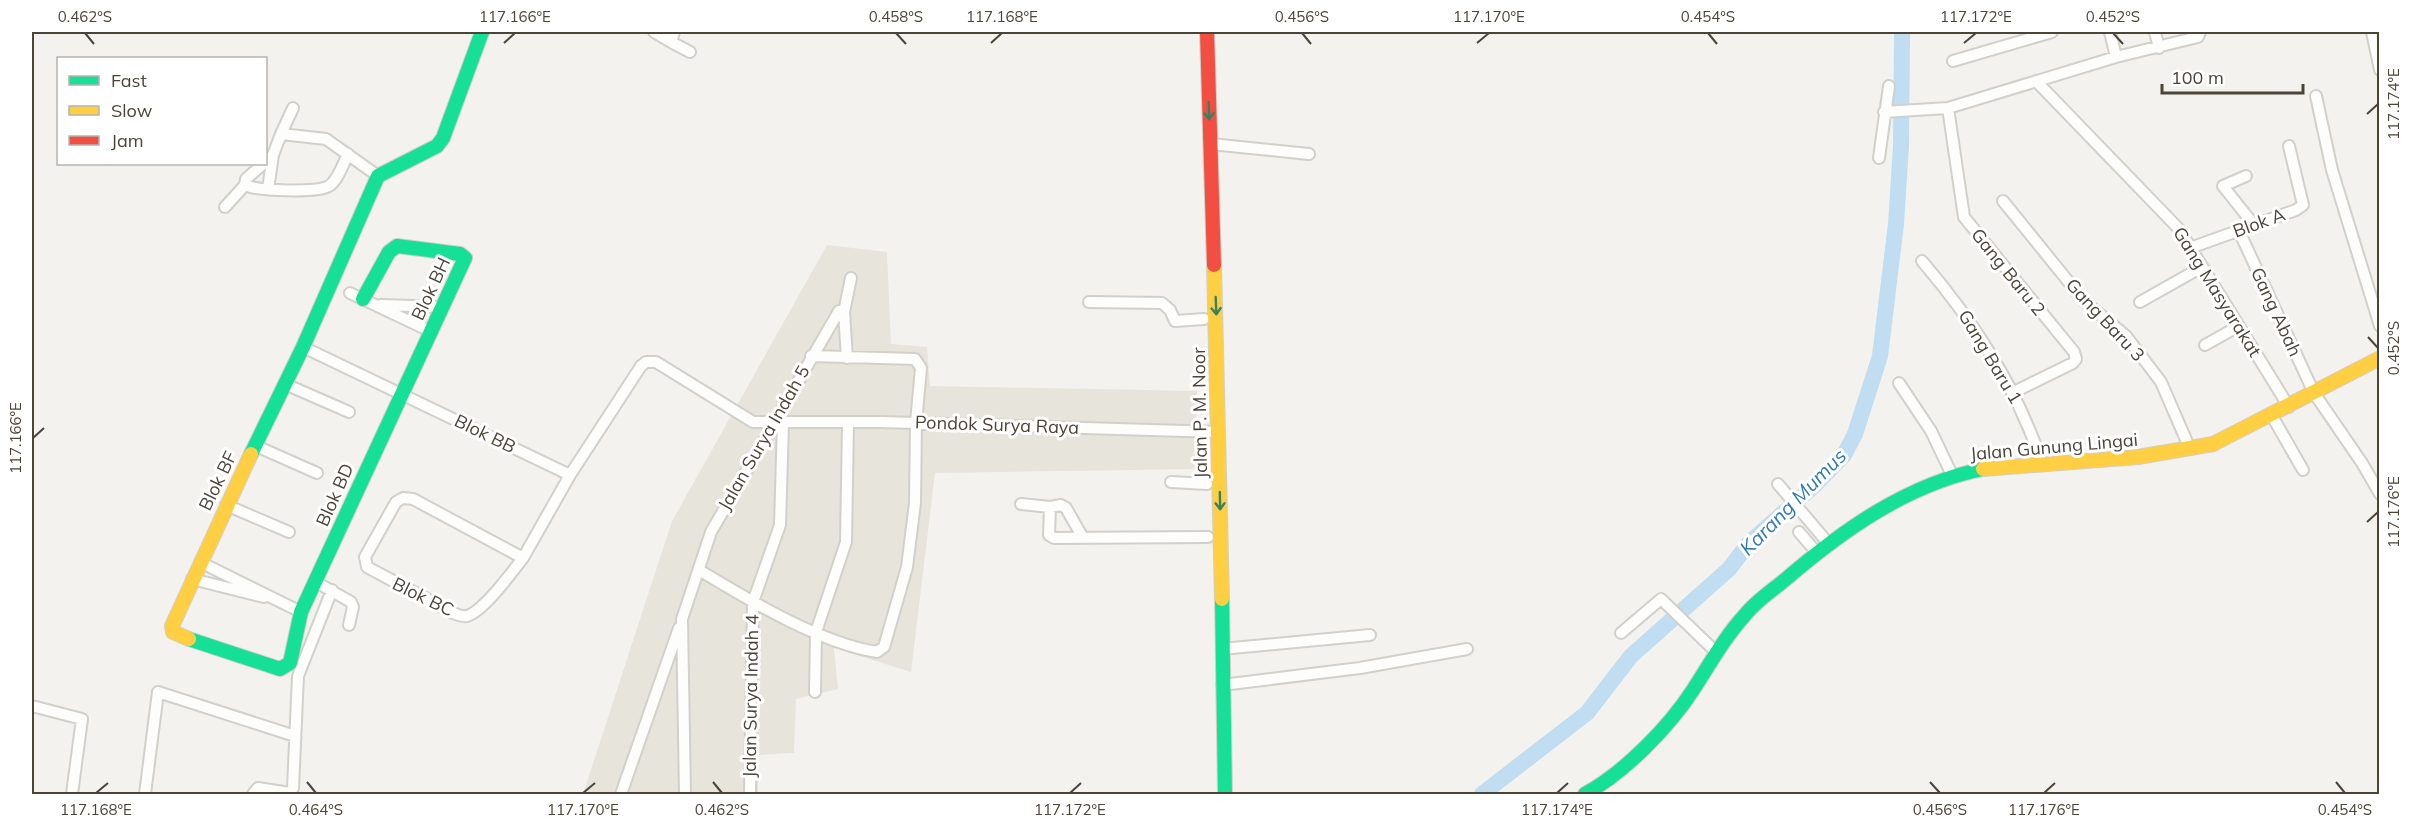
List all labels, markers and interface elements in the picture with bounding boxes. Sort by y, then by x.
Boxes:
text: 0.462°S [58,7,112,26]
text: 117.166°E [479,7,551,26]
text: 0.458°S [869,7,923,26]
text: 117.168°E [966,7,1038,26]
text: 0.456°S [1275,7,1329,26]
text: 117.170°E [1453,7,1525,26]
text: 0.454°S [1681,7,1735,26]
text: 117.172°E [1940,7,2012,26]
text: 0.452°S [2086,7,2140,26]
legend [57,57,267,165]
scale bar [2162,57,2303,95]
text: 100 m [2171,66,2224,89]
text: 117.174°E [2384,68,2403,140]
text: Fast [111,69,147,92]
text: Slow [111,99,153,122]
one-way arrow [1204,100,1215,120]
text: Jam [111,129,144,152]
street label: Blok A [2230,202,2288,243]
street label: Gang Baru 2 [1966,223,2051,320]
street label: Gang Masyarakat [2168,223,2267,361]
street label: Blok BH [406,254,455,324]
street label: Gang Abah [2246,264,2307,360]
street label: Gang Baru 3 [2061,273,2150,366]
one-way arrow [1210,295,1221,315]
street label: Gang Baru 1 [1953,306,2027,408]
text: 0.452°S [2384,321,2403,375]
street label: Jalan P. M. Noor [1187,347,1212,479]
street label: Jalan Surya Indah 5 [713,361,814,514]
text: 117.166°E [6,402,25,474]
street label: Blok BB [451,409,520,458]
street label: Pondok Surya Raya [915,410,1079,439]
street label: Jalan Gunung Lingai [1969,428,2139,465]
water label: Karang Mumus [1734,443,1851,560]
street label: Blok BF [193,447,242,514]
street label: Blok BD [311,460,359,530]
text: 117.176°E [2384,476,2403,548]
one-way arrow [1214,490,1225,510]
street label: Blok BC [389,572,458,621]
street label: Jalan Surya Indah 4 [738,614,763,778]
text: 117.168°E [60,800,132,819]
text: 0.464°S [289,800,343,819]
text: 117.170°E [547,800,619,819]
text: 0.462°S [695,800,749,819]
text: 117.172°E [1034,800,1106,819]
text: 117.174°E [1521,800,1593,819]
text: 0.456°S [1913,800,1967,819]
text: 117.176°E [2008,800,2080,819]
text: 0.454°S [2318,800,2372,819]

